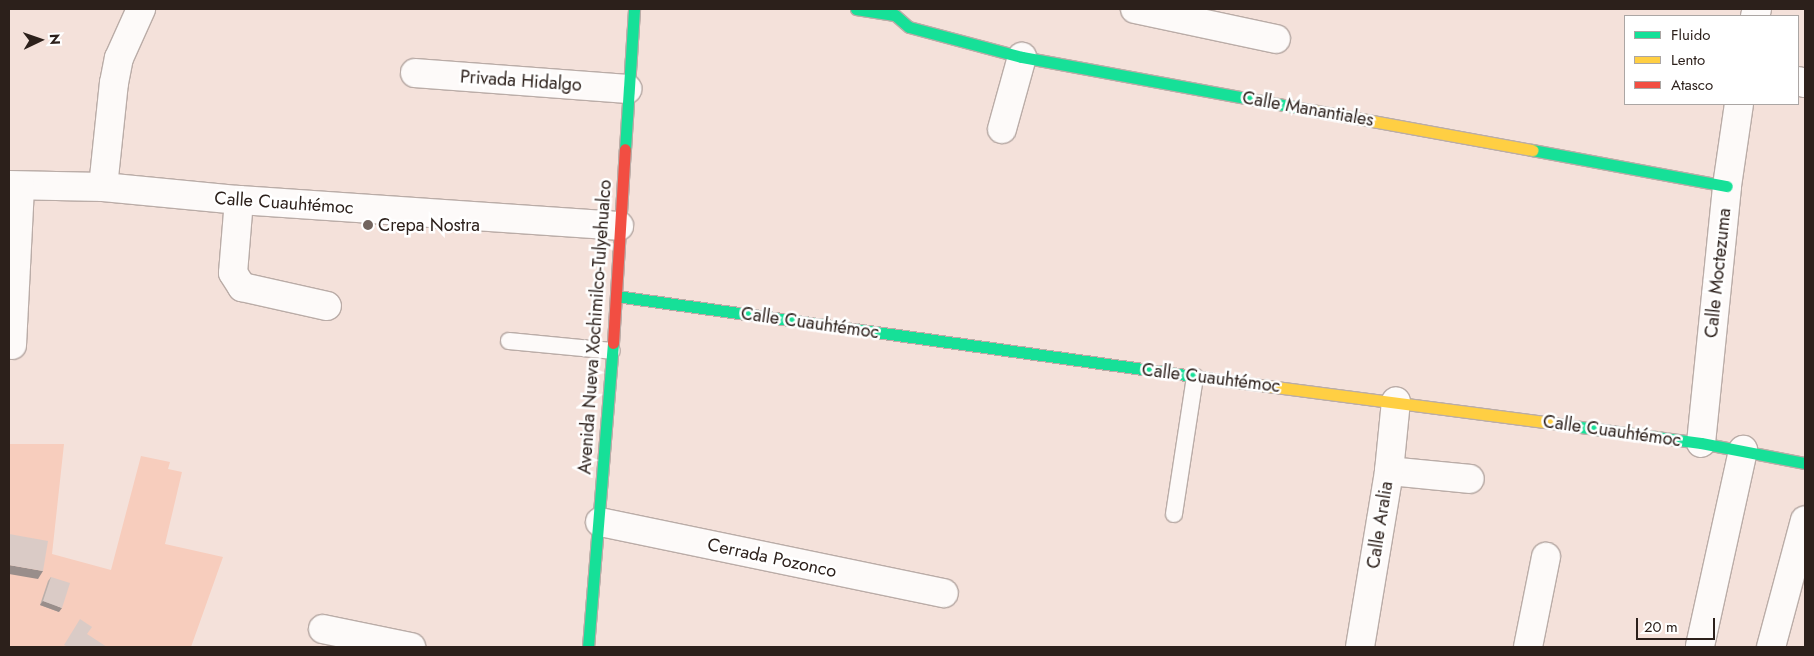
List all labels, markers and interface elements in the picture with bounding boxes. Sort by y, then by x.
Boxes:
north arrow [15,15,65,65]
legend [1624,15,1799,105]
text: Fluido [1671,24,1710,46]
text: N [45,33,65,45]
text: Lento [1671,49,1705,71]
street label: Privada Hidalgo [459,66,583,96]
text: Atasco [1671,74,1713,96]
street label: Calle Manantiales [1241,87,1375,131]
street label: Avenida Nueva Xochimilco-Tulyehualco [574,179,616,475]
street label: Calle Cuauhtémoc [214,187,354,219]
street label: Calle Moctezuma [1700,207,1736,339]
place label: Crepa Nostra [378,214,480,236]
marker: Crepa Nostra [362,219,374,231]
street label: Calle Cuauhtémoc [740,303,880,343]
street label: Calle Cuauhtémoc [1141,359,1281,397]
street label: Calle Cuauhtémoc [1542,411,1682,451]
street label: Calle Aralia [1362,480,1398,570]
street label: Cerrada Pozonco [705,534,839,582]
scale bar [1639,608,1718,640]
text: 20 m [1644,616,1678,638]

